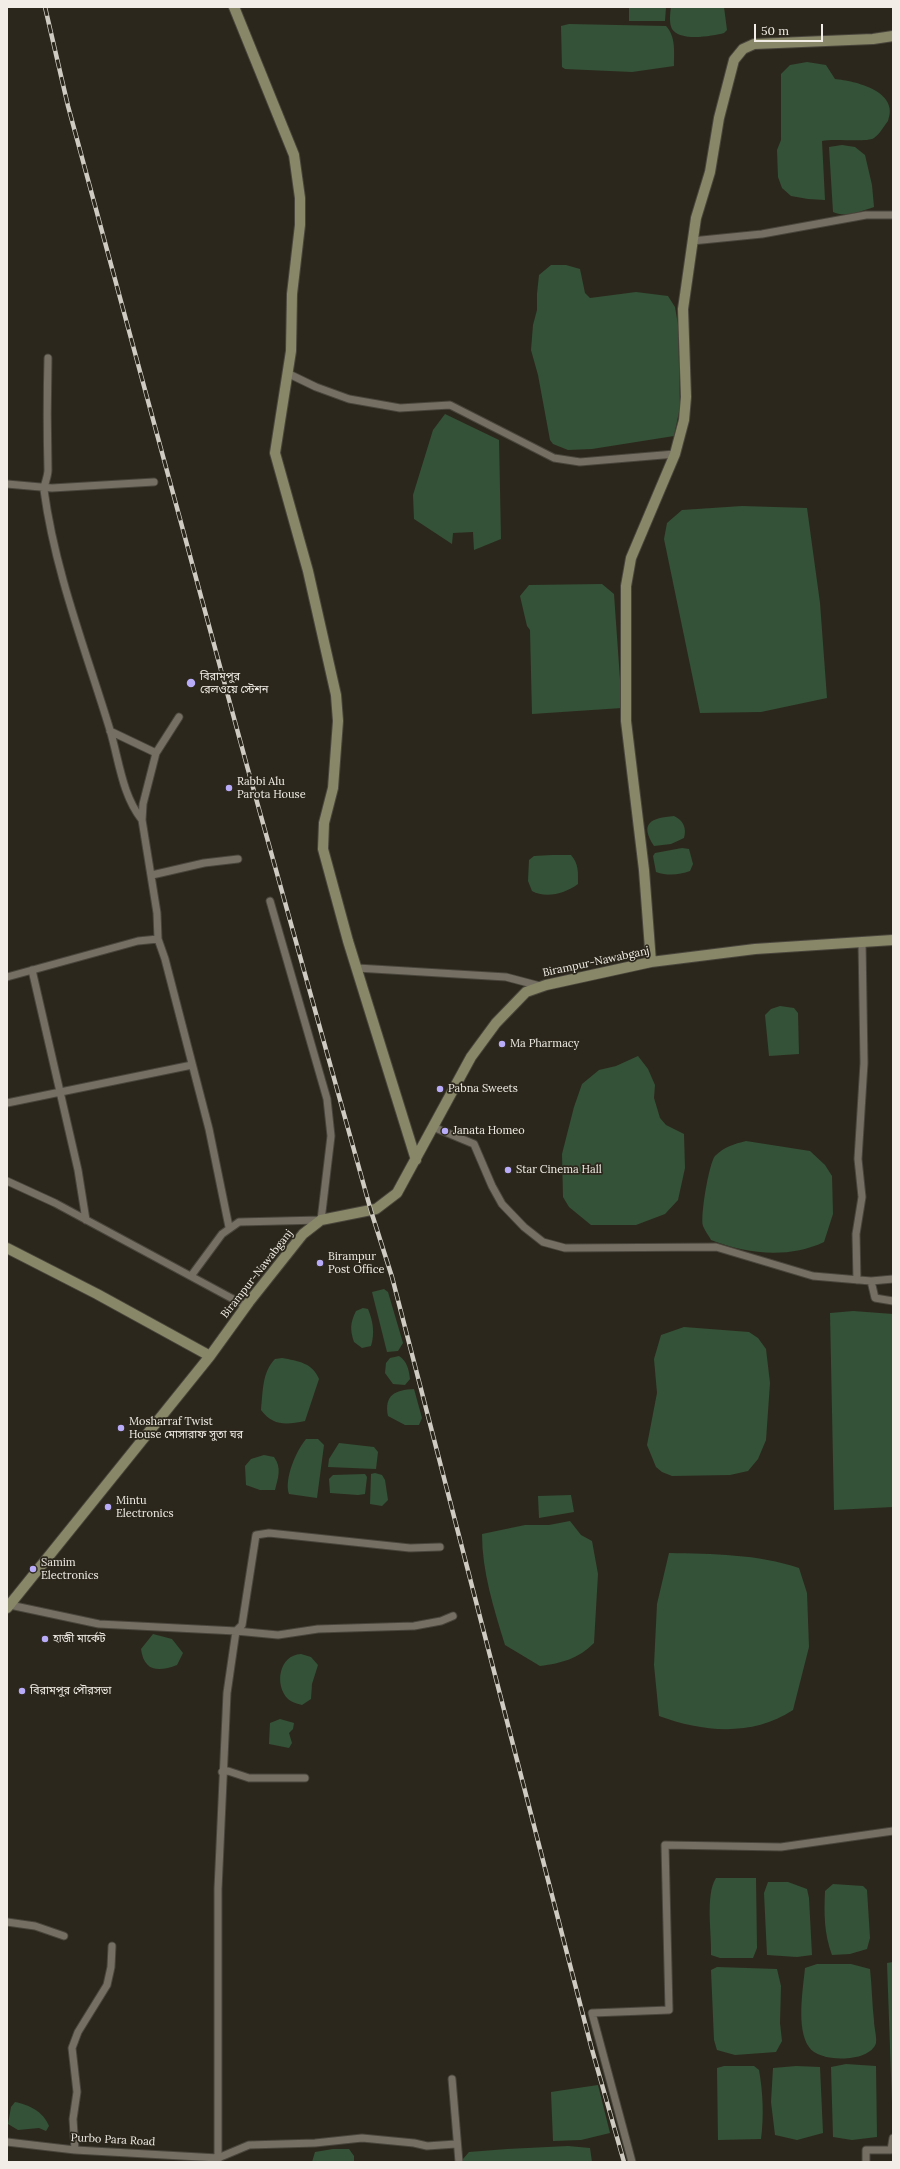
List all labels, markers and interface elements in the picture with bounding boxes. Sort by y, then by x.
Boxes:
scale bar [756,16,825,42]
text: 50 m [761,23,789,38]
place label: বিরামপুর রেলওয়ে স্টেশন [200,670,268,696]
marker: বিরামপুর রেলওয়ে স্টেশন [185,677,197,689]
place label: Rabbi Alu Parota House [237,775,306,801]
marker: Rabbi Alu Parota House [224,783,234,793]
street label: Birampur-Nawabganj [541,944,651,980]
place label: Ma Pharmacy [510,1037,579,1051]
marker: Ma Pharmacy [497,1039,507,1049]
place label: Pabna Sweets [448,1082,518,1096]
marker: Pabna Sweets [435,1084,445,1094]
place label: Janata Homeo [453,1124,525,1138]
marker: Janata Homeo [440,1126,450,1136]
place label: Star Cinema Hall [516,1163,602,1177]
marker: Star Cinema Hall [503,1165,513,1175]
street label: Birampur-Nawabganj [218,1227,296,1321]
place label: Birampur Post Office [328,1250,384,1276]
marker: Birampur Post Office [315,1258,325,1268]
place label: Mosharraf Twist House মোসারাফ সুতা ঘর [129,1415,243,1441]
marker: Mosharraf Twist House মোসারাফ সুতা ঘর [116,1423,126,1433]
place label: Mintu Electronics [116,1494,174,1520]
marker: Mintu Electronics [103,1502,113,1512]
place label: Samim Electronics [41,1556,99,1582]
marker: Samim Electronics [28,1564,38,1574]
place label: হাজী মার্কেট [53,1632,106,1646]
marker: হাজী মার্কেট [40,1634,50,1644]
place label: বিরামপুর পৌরসভা [30,1684,111,1698]
marker: বিরামপুর পৌরসভা [17,1686,27,1696]
street label: Purbo Para Road [70,2131,156,2149]

